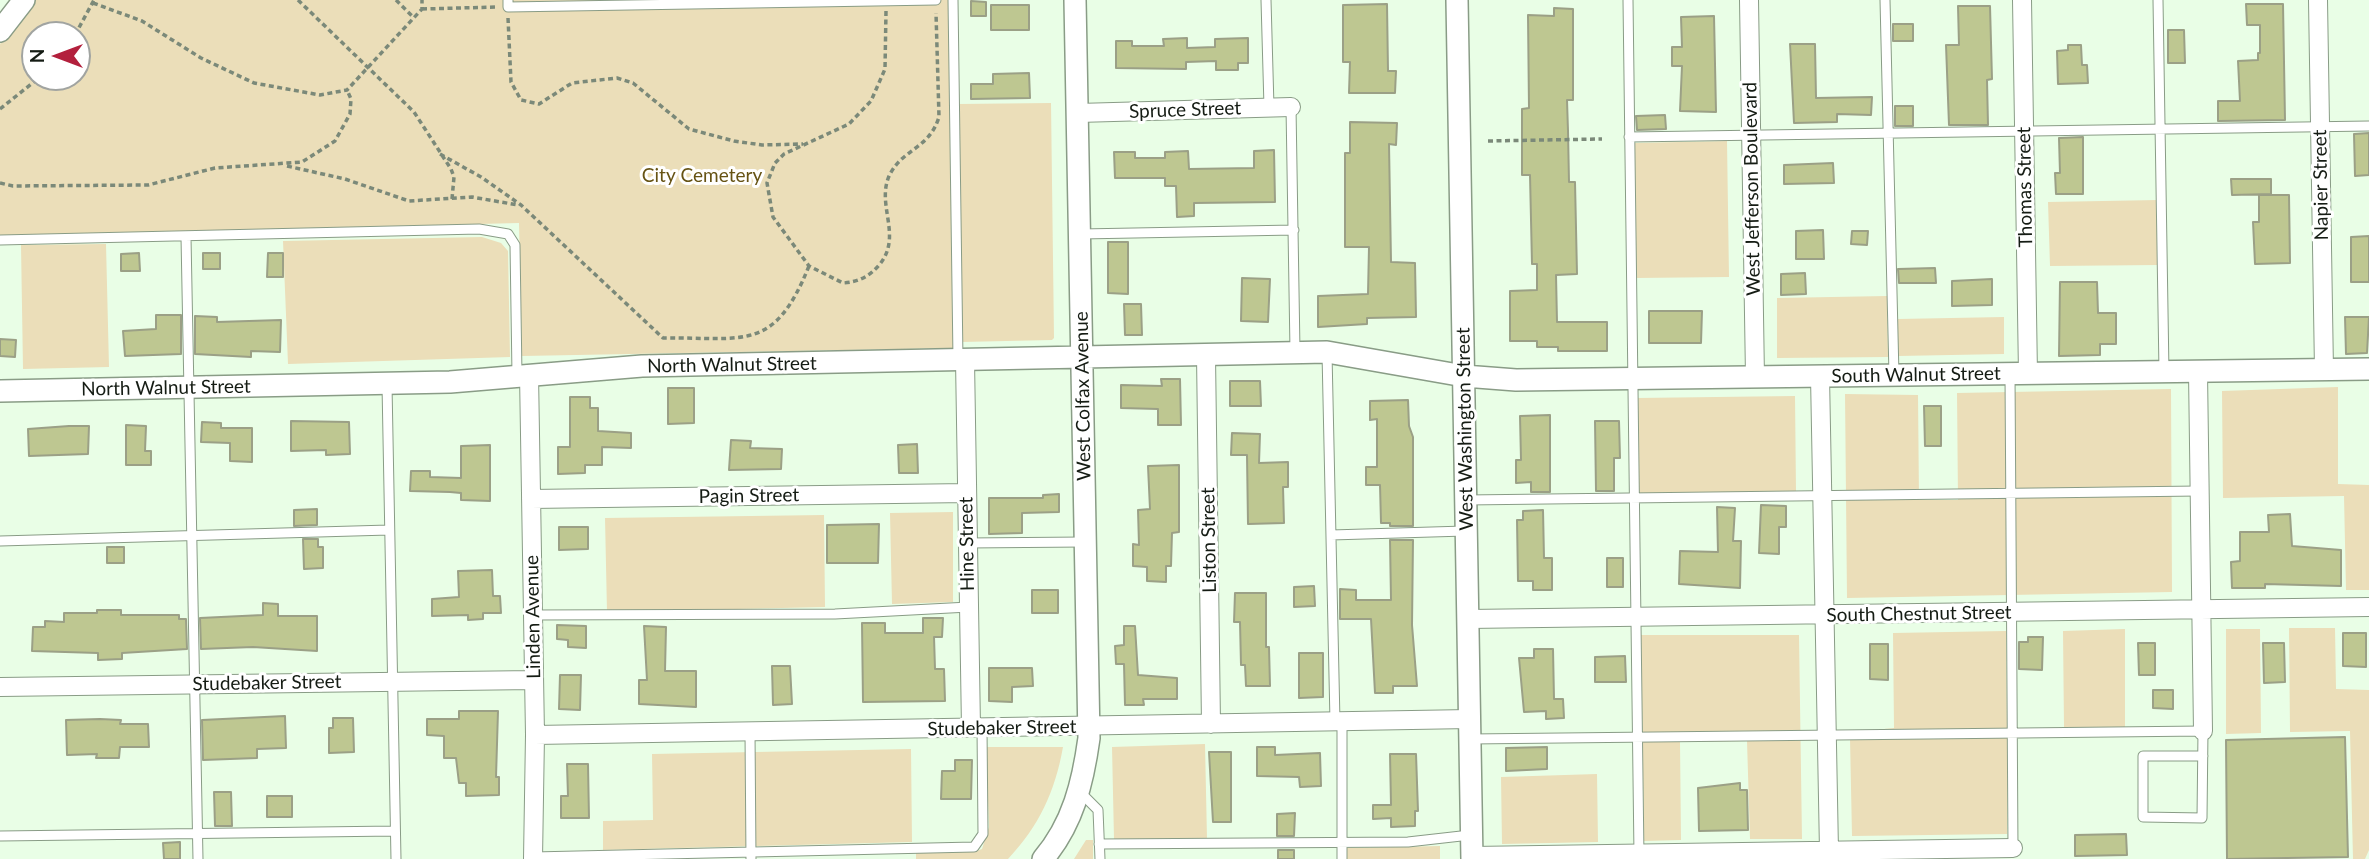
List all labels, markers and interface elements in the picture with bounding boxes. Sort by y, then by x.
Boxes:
north arrow [21,21,91,91]
text: N [25,49,48,63]
street label: West Jefferson Boulevard [1739,82,1765,296]
street label: Spruce Street [1129,97,1241,123]
street label: Thomas Street [2013,126,2037,248]
street label: Napier Street [2309,129,2333,241]
park label: City Cemetery [642,165,762,187]
street label: West Colfax Avenue [1070,311,1096,481]
street label: West Washington Street [1452,327,1478,531]
street label: North Walnut Street [647,352,817,378]
street label: South Walnut Street [1831,362,2001,388]
street label: North Walnut Street [81,375,251,401]
street label: Pagin Street [699,484,799,508]
street label: Liston Street [1197,487,1221,593]
street label: Hine Street [955,497,979,591]
street label: Linden Avenue [521,555,545,679]
street label: South Chestnut Street [1826,601,2012,627]
street label: Studebaker Street [192,670,342,696]
street label: Studebaker Street [927,715,1077,741]

